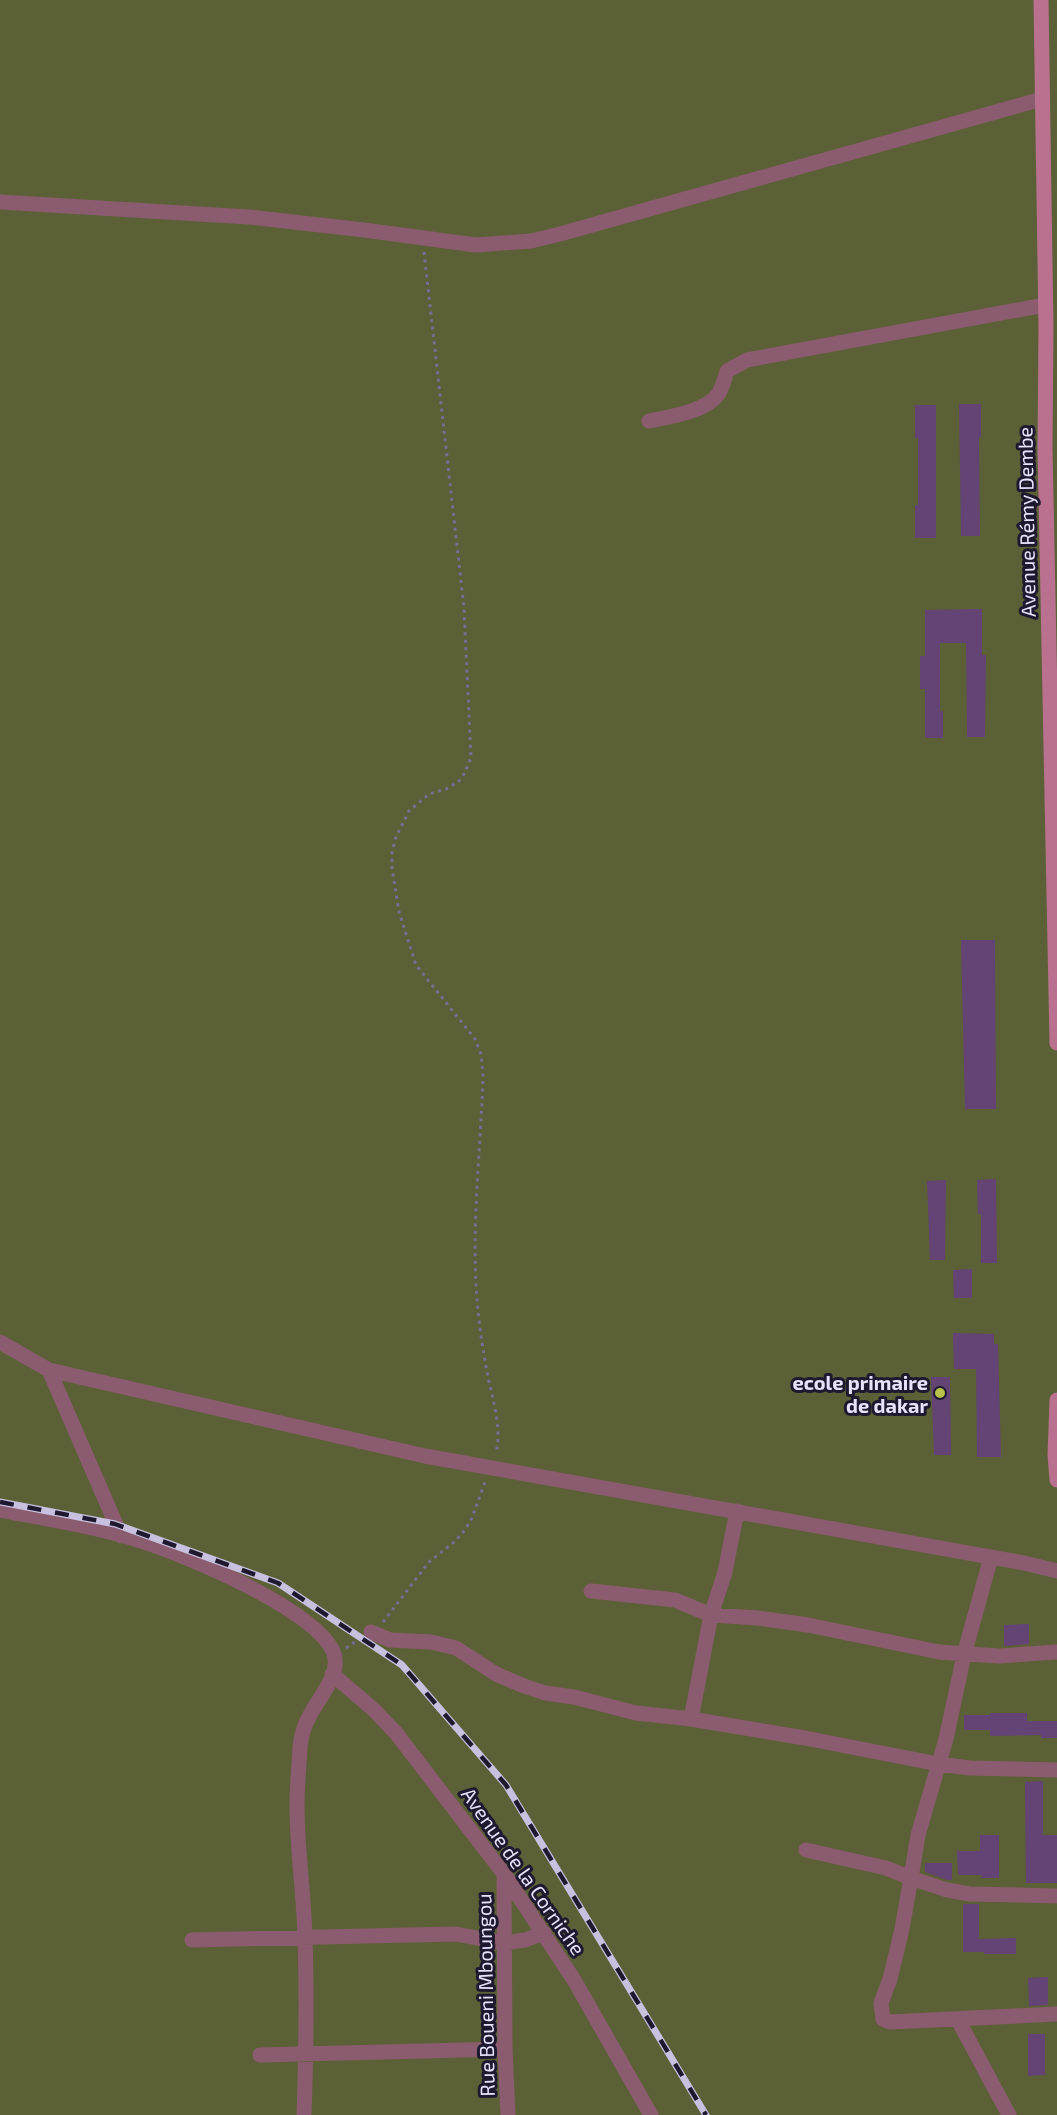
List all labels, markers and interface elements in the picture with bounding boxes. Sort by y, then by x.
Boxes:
street label: Avenue Rémy Dembe [1012,427,1040,617]
place label: ecole primaire de dakar [792,1370,928,1417]
marker: ecole primaire de dakar [933,1386,947,1400]
street label: Avenue de la Corniche [457,1783,591,1959]
street label: Rue Boueni Mboungou [471,1893,499,2097]

